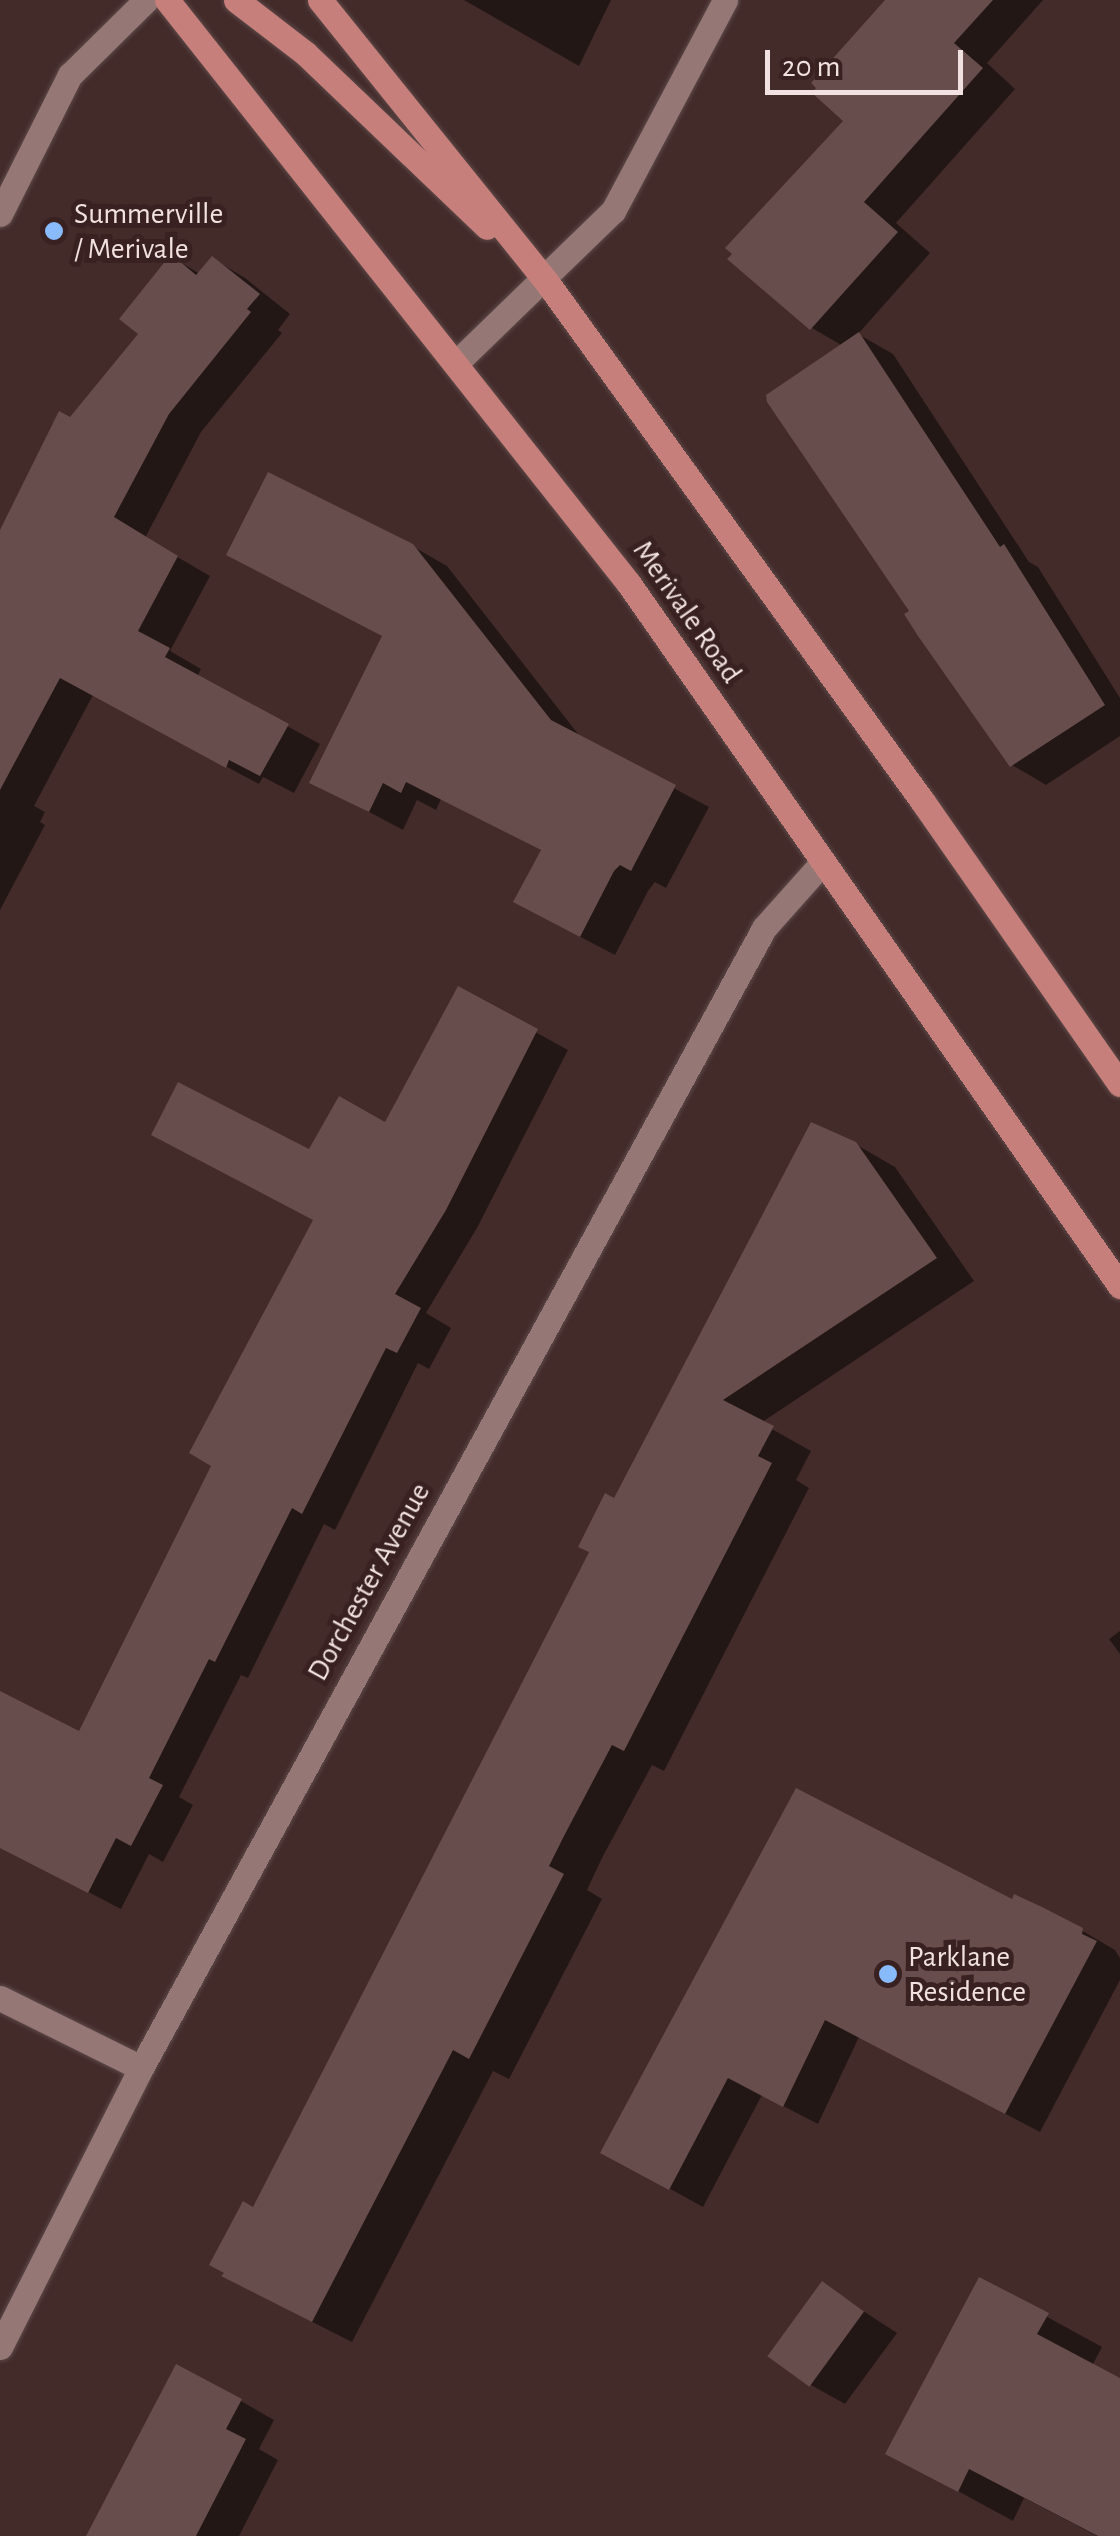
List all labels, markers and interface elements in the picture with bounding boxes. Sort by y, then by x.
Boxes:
scale bar [770,30,968,92]
text: 20 m [782,52,840,82]
place label: Summerville / Merivale [74,196,223,266]
marker: Summerville / Merivale [43,220,65,242]
street label: Merivale Road [625,534,749,690]
street label: Dorchester Avenue [300,1477,438,1687]
place label: Parklane Residence [908,1939,1026,2010]
marker: Parklane Residence [877,1963,899,1985]

